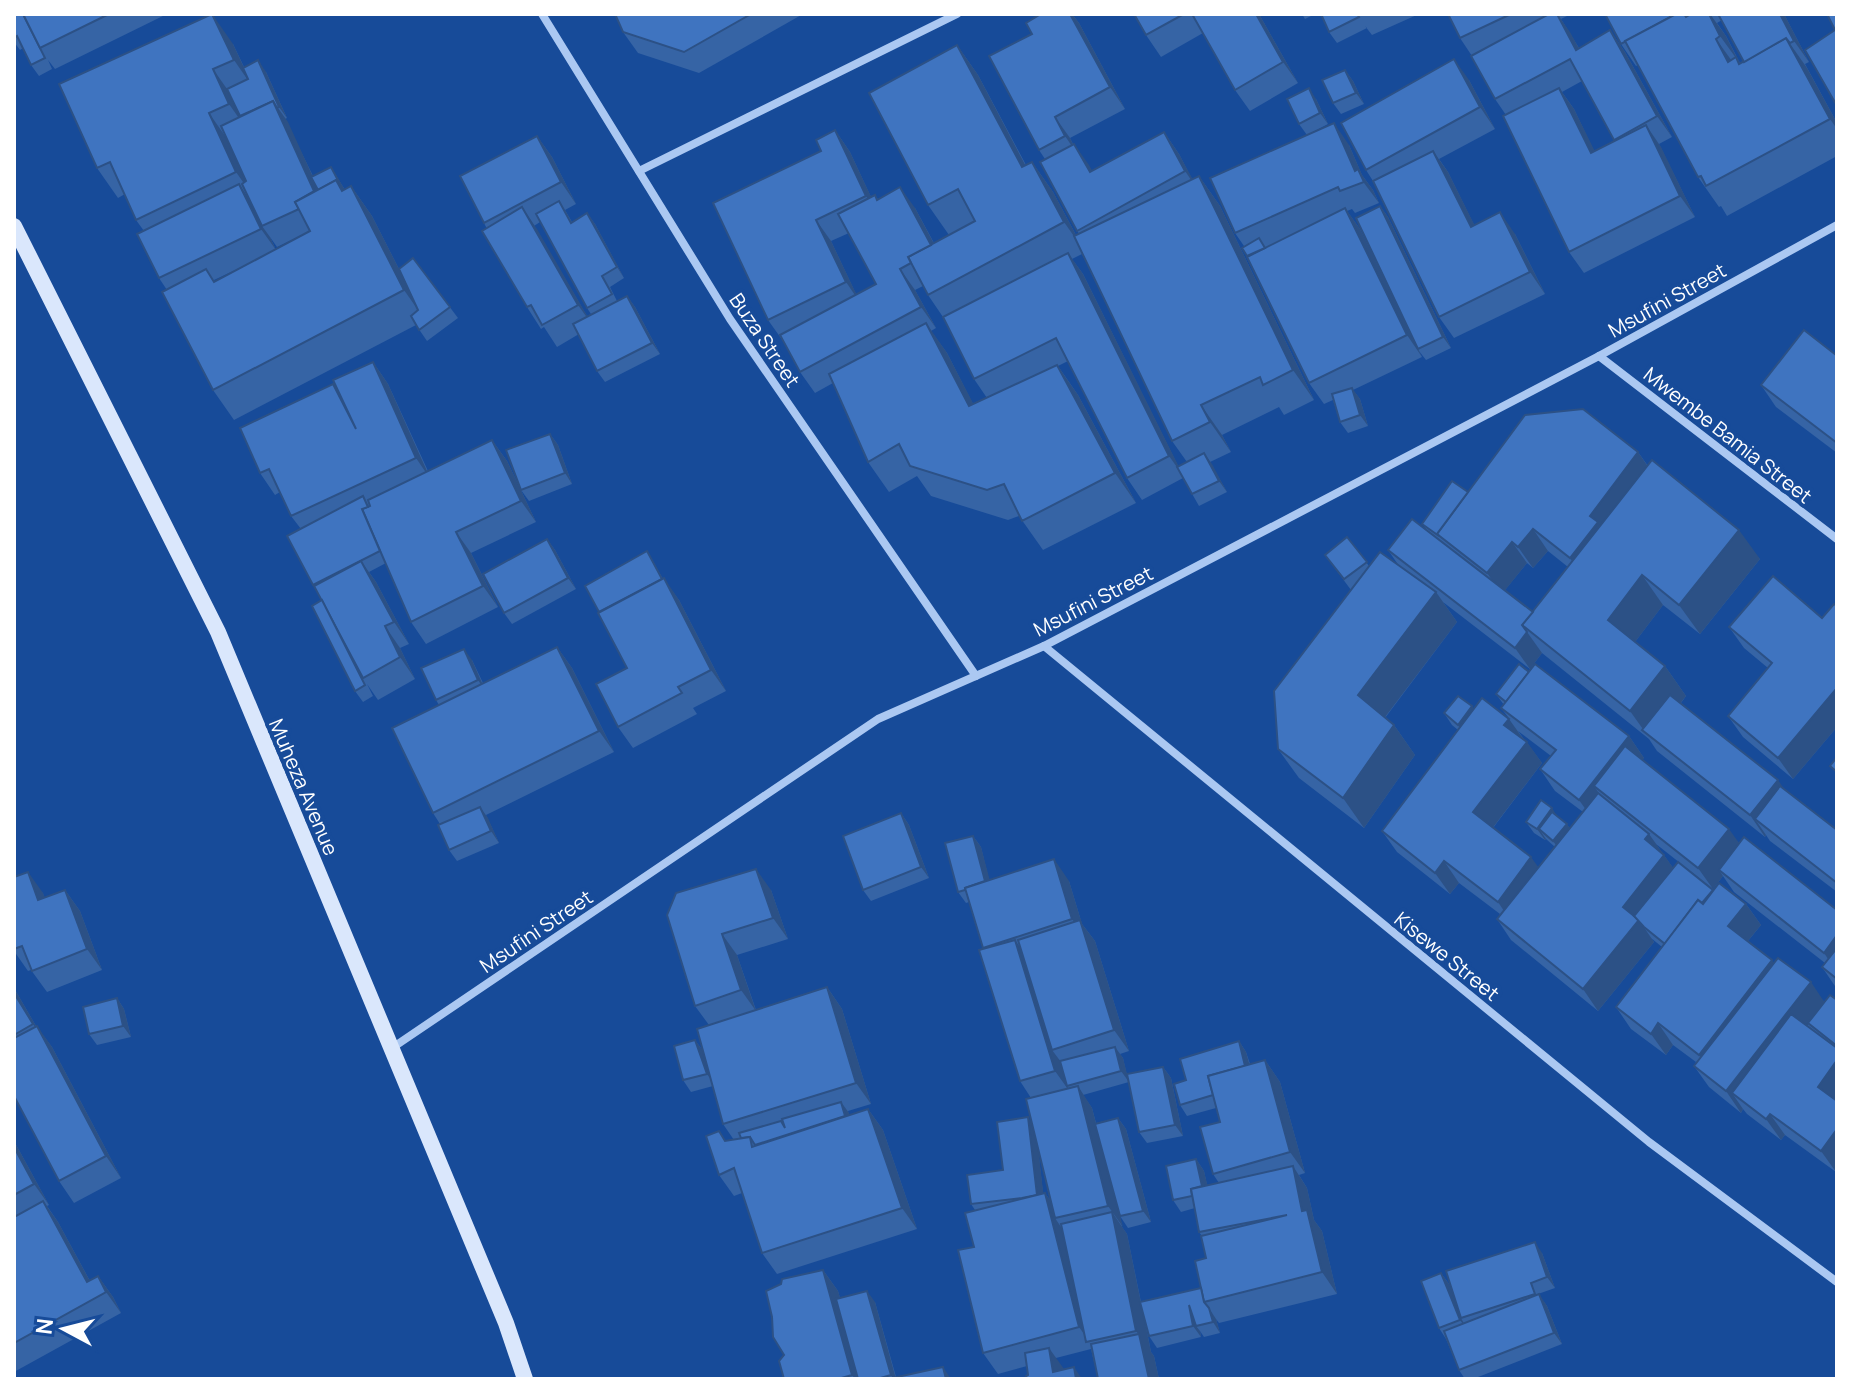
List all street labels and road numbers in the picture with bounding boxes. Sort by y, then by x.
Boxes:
street label: Msufini Street [1603,257,1731,343]
street label: Buza Street [724,288,806,392]
street label: Mwembe Bamia Street [1638,361,1818,509]
street label: Msufini Street [1029,559,1157,643]
street label: Muheza Avenue [263,715,345,859]
street label: Msufini Street [474,883,598,979]
street label: Kisewe Street [1389,905,1505,1007]

